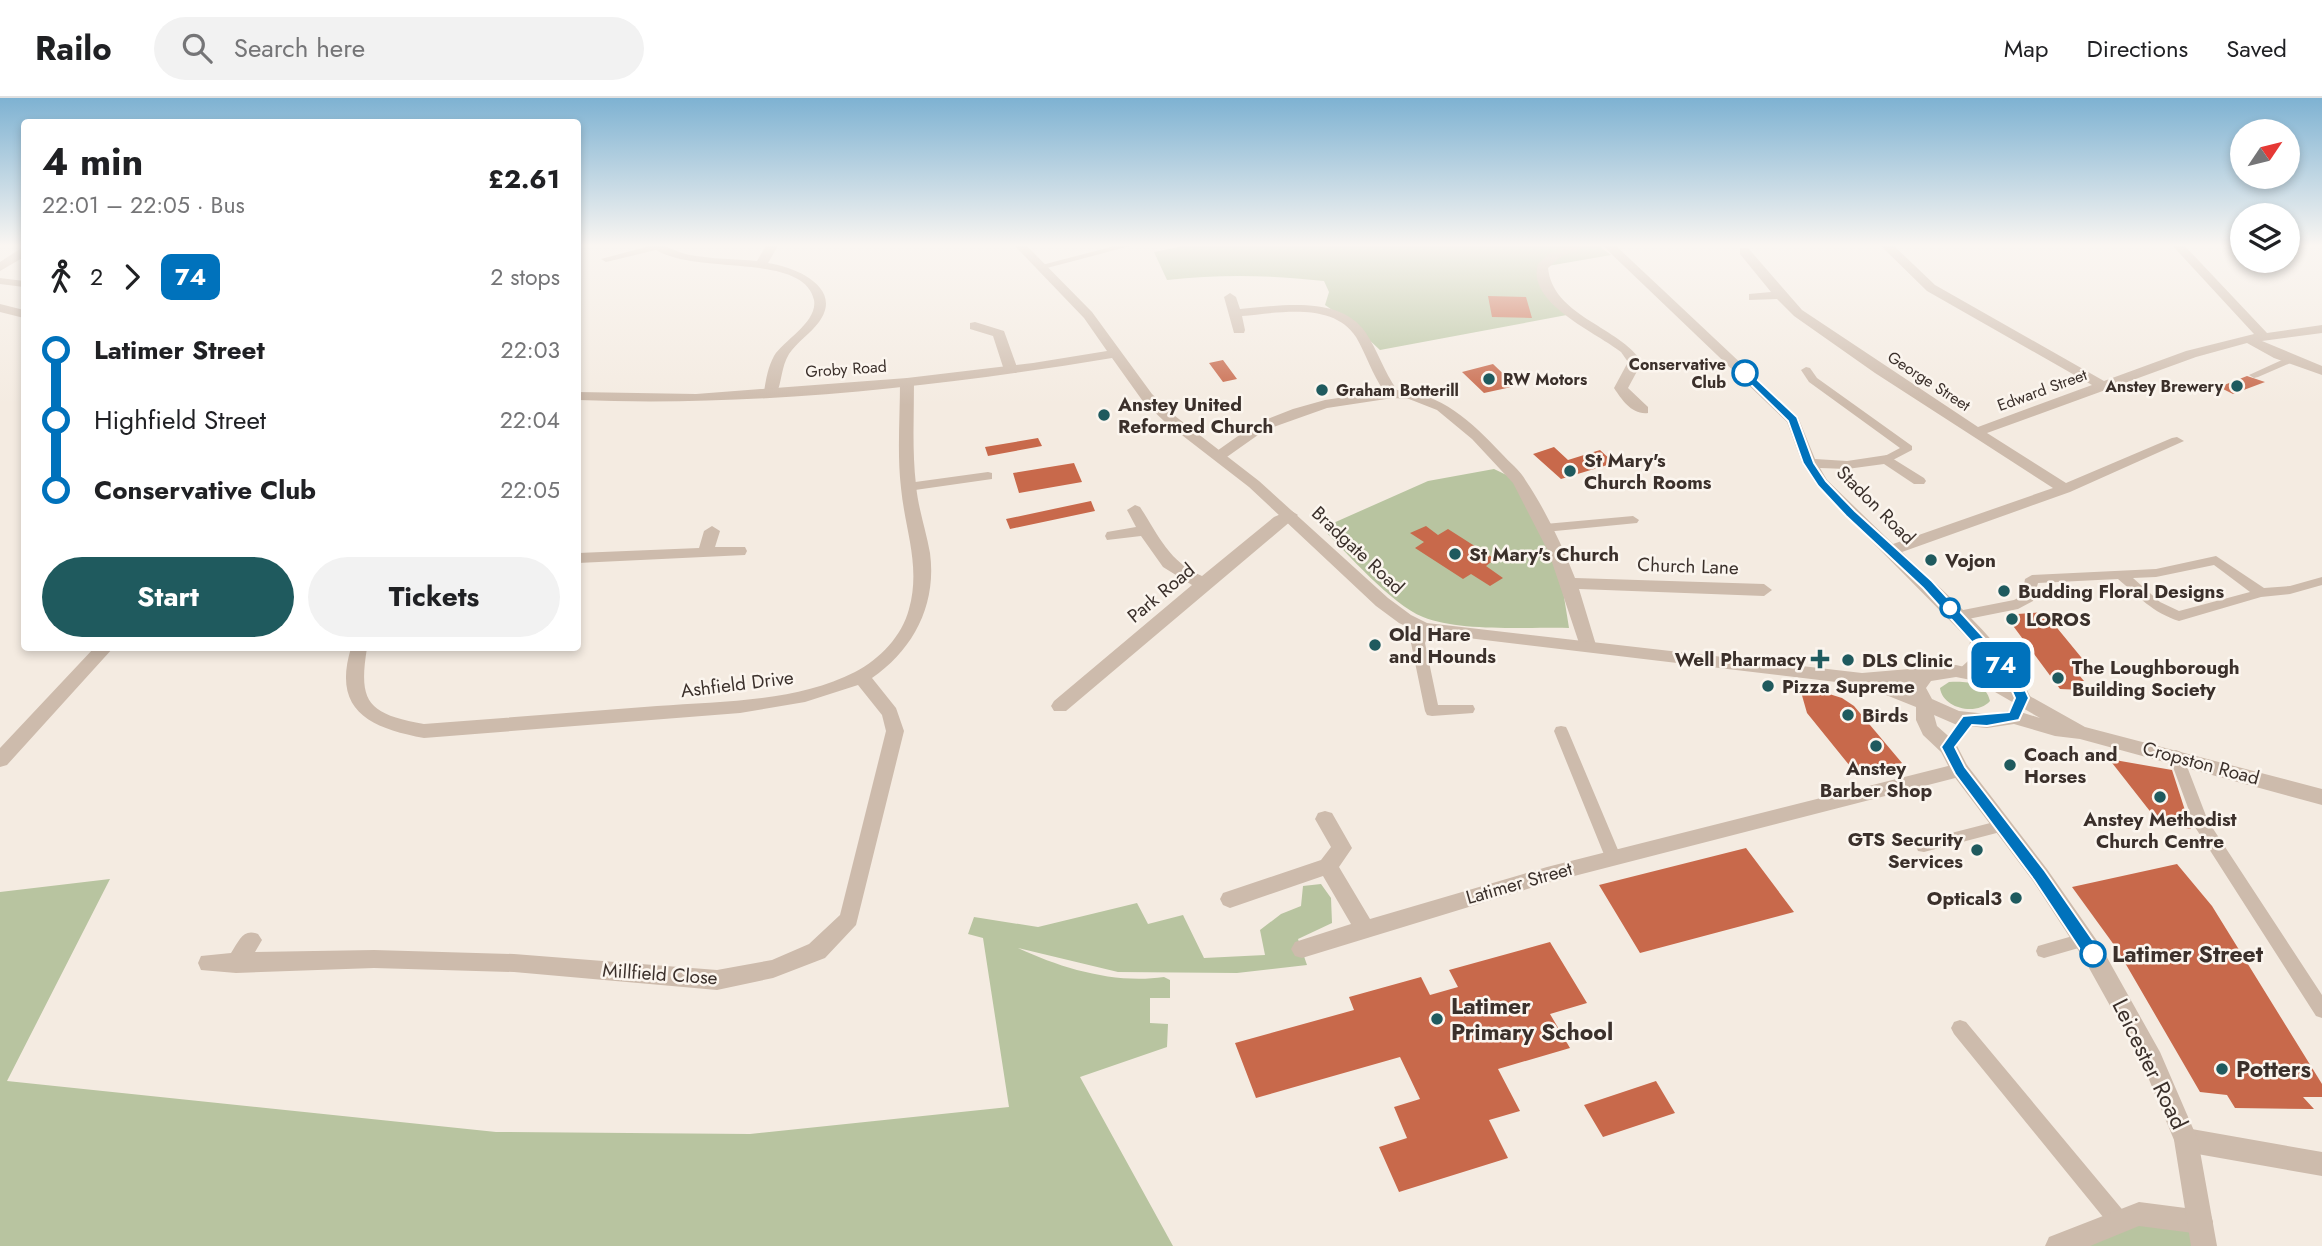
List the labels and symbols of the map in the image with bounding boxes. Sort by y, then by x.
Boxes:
north arrow [2230,119,2300,189]
street label: George Street [1883,345,1975,417]
place label: Conservative Club [1629,353,1726,394]
street label: Groby Road [804,355,888,383]
marker: Conservative Club [1732,360,1758,386]
street label: Edward Street [1994,363,2090,417]
place label: RW Motors [1503,368,1587,391]
marker: RW Motors [1481,371,1497,387]
place label: Anstey Brewery [2104,375,2224,398]
marker: Anstey Brewery [2229,378,2245,394]
place label: Graham Botterill [1336,379,1459,402]
marker: Graham Botterill [1314,382,1330,398]
place label: Anstey United Reformed Church [1117,391,1273,440]
marker: Anstey United Reformed Church [1096,407,1112,423]
place label: St Mary's Church Rooms [1584,447,1712,496]
street label: Stadon Road [1830,459,1922,551]
marker: St Mary's Church Rooms [1562,463,1578,479]
street label: Bradgate Road [1306,500,1410,600]
place label: St Mary's Church [1469,541,1619,568]
marker: St Mary's Church [1447,546,1463,562]
place label: Vojon [1944,547,1996,574]
street label: Church Lane [1637,551,1739,581]
marker: Vojon [1923,552,1939,568]
street label: Park Road [1121,557,1201,629]
place label: Budding Floral Designs [2018,578,2224,605]
marker: Budding Floral Designs [1996,583,2012,599]
unlabelled marker [1940,598,1960,618]
place label: LOROS [2026,606,2091,633]
marker: LOROS [2004,611,2020,627]
place label: Old Hare and Hounds [1389,621,1496,670]
marker: Old Hare and Hounds [1367,637,1383,653]
line badge: 74 [1969,642,2032,688]
place label: Well Pharmacy [1675,646,1807,673]
place label: DLS Clinic [1862,647,1953,674]
marker: Well Pharmacy [1812,651,1828,667]
marker: DLS Clinic [1840,652,1856,668]
place label: The Loughborough Building Society [2072,654,2240,703]
street label: Ashfield Drive [679,664,795,704]
marker: The Loughborough Building Society [2050,670,2066,686]
place label: Pizza Supreme [1782,673,1915,700]
marker: Pizza Supreme [1760,678,1776,694]
place label: Birds [1862,702,1908,729]
marker: Birds [1840,707,1856,723]
street label: Cropston Road [2140,734,2262,792]
marker: Anstey Barber Shop [1868,738,1884,754]
place label: Coach and Horses [2024,741,2118,790]
place label: Anstey Barber Shop [1820,755,1932,804]
marker: Coach and Horses [2002,757,2018,773]
marker: Anstey Methodist Church Centre [2152,789,2168,805]
place label: Anstey Methodist Church Centre [2082,806,2237,855]
place label: GTS Security Services [1848,826,1964,875]
marker: GTS Security Services [1969,842,1985,858]
street label: Latimer Street [1463,855,1576,911]
place label: Optical3 [1927,885,2002,912]
marker: Optical3 [2008,890,2024,906]
place label: Latimer Street [2112,937,2264,971]
marker: Latimer Street [2080,941,2106,967]
street label: Millfield Close [602,957,719,992]
place label: Latimer Primary School [1451,989,1613,1049]
street label: Leicester Road [2104,993,2196,1135]
marker: Latimer Primary School [1429,1011,1445,1027]
place label: Potters [2236,1052,2311,1086]
marker: Potters [2214,1061,2230,1077]

